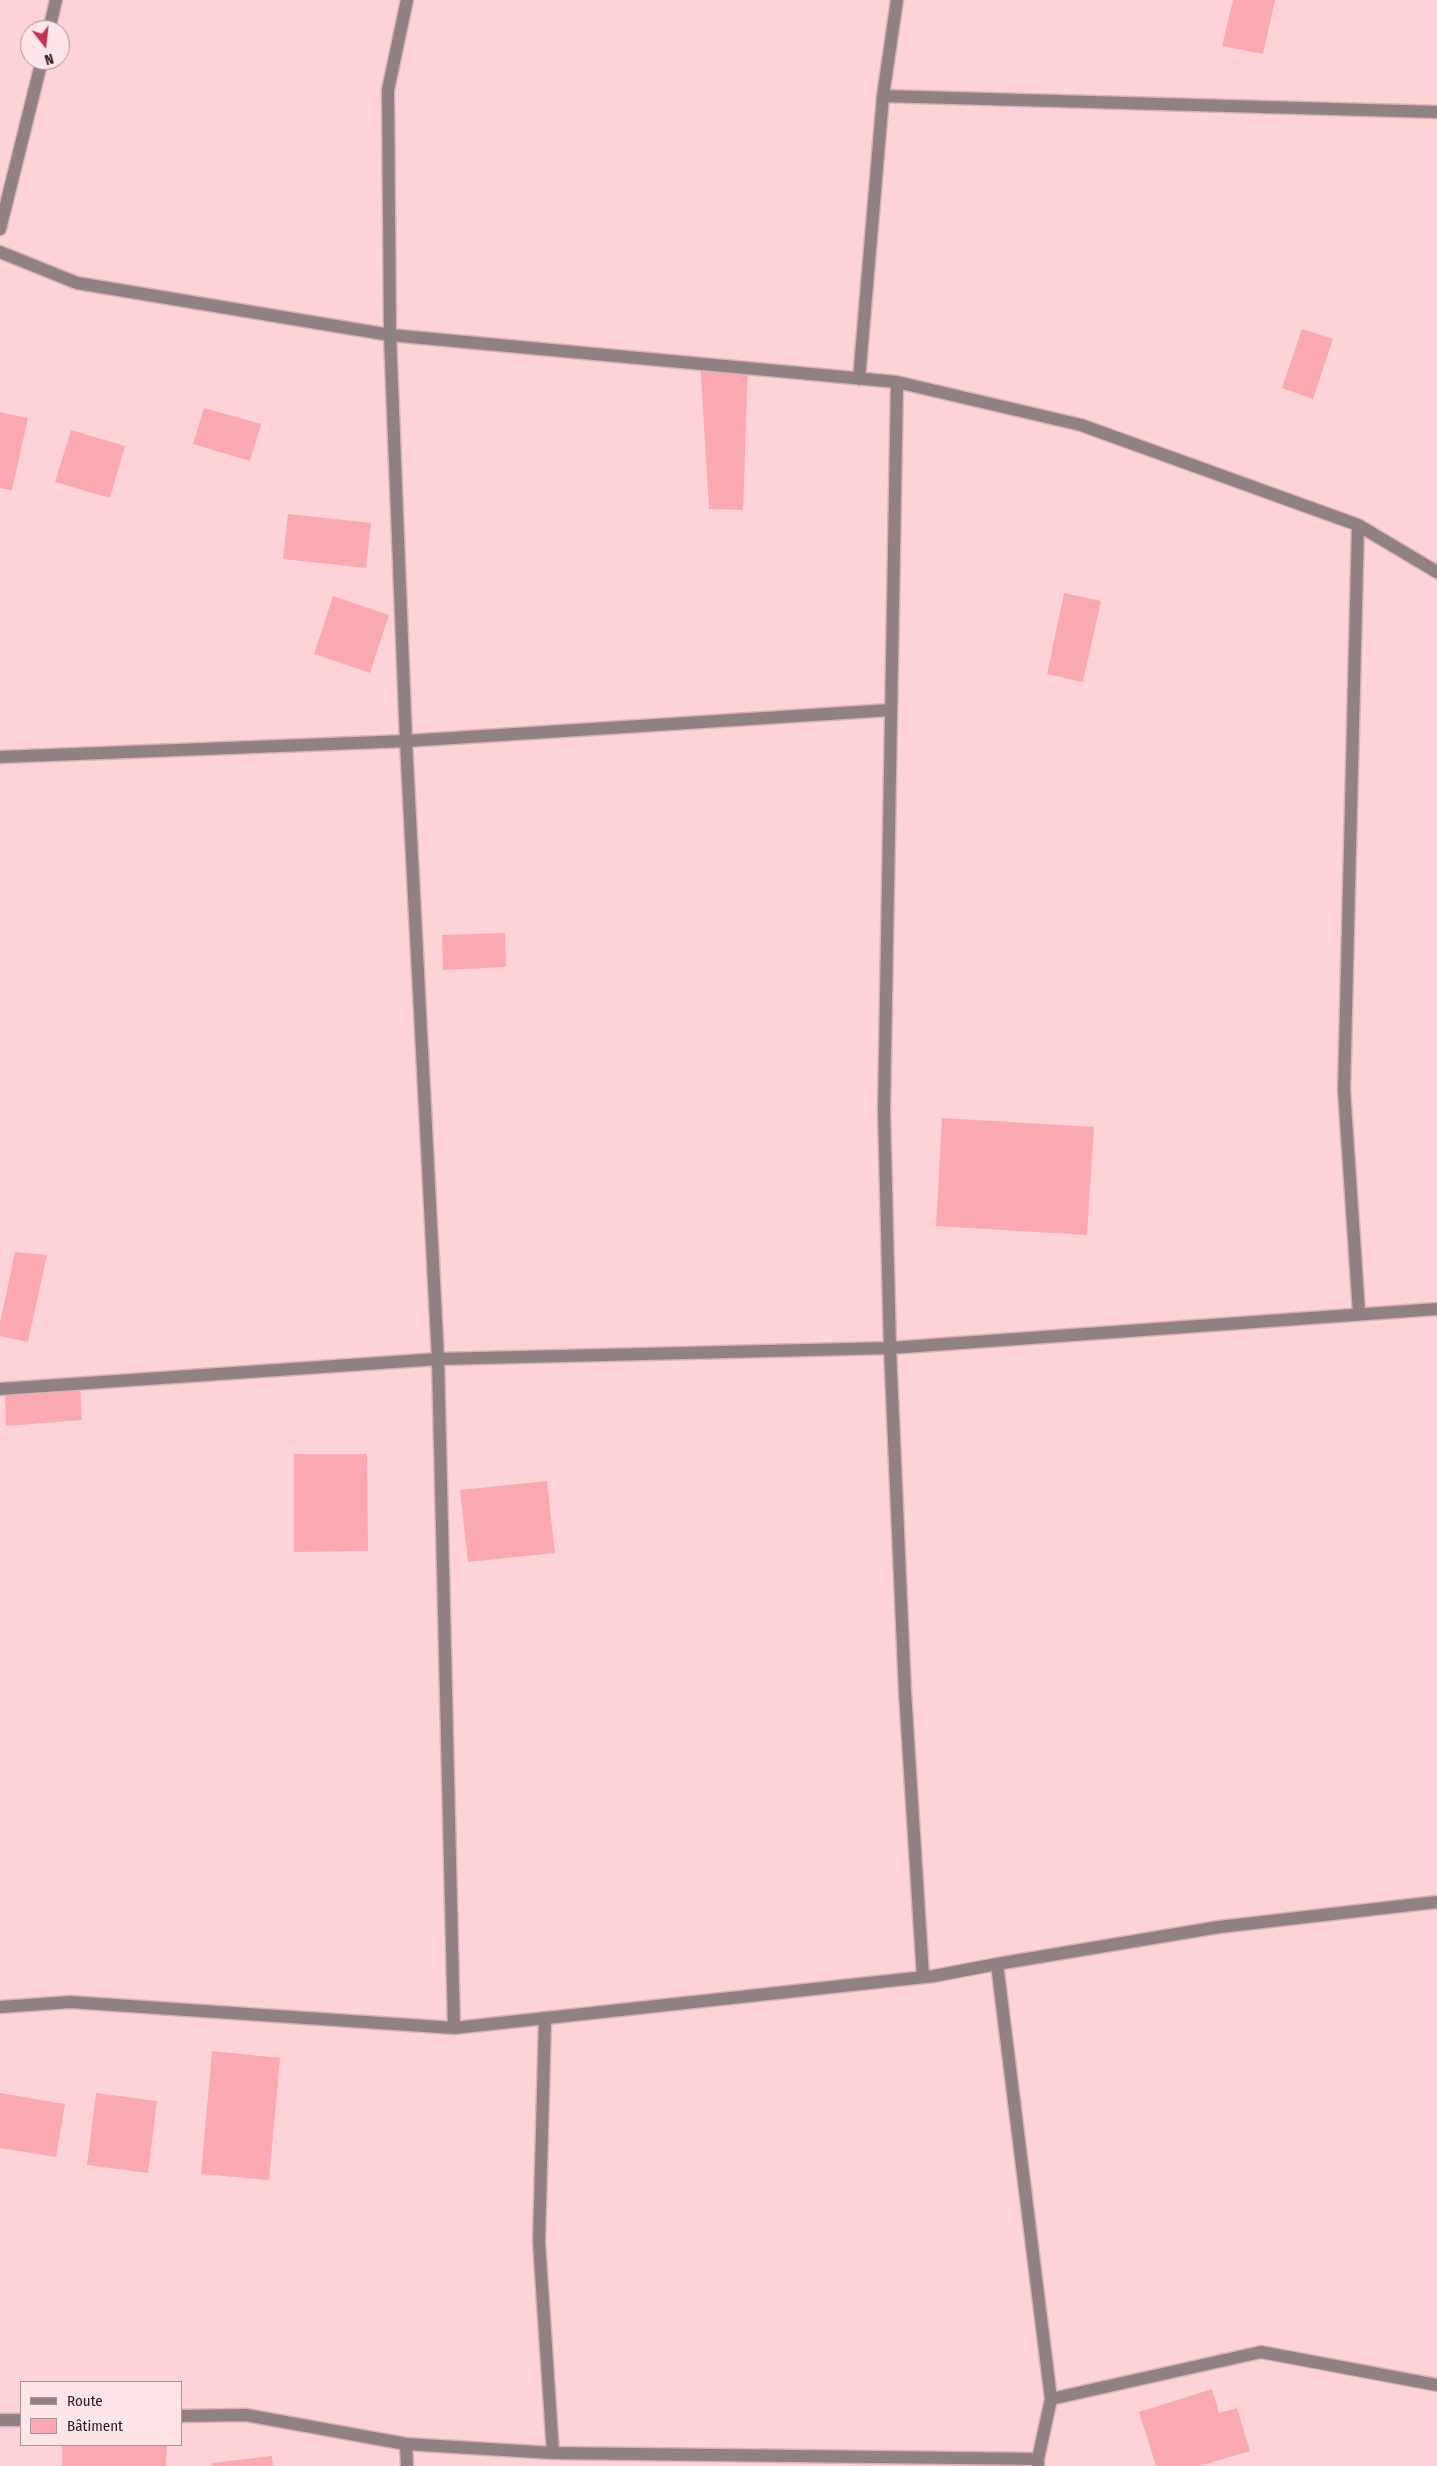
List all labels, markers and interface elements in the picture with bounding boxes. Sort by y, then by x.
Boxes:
north arrow [20,20,70,70]
text: N [43,50,55,68]
legend [20,2381,182,2446]
text: Route [67,2392,103,2410]
text: Bâtiment [67,2417,123,2435]

